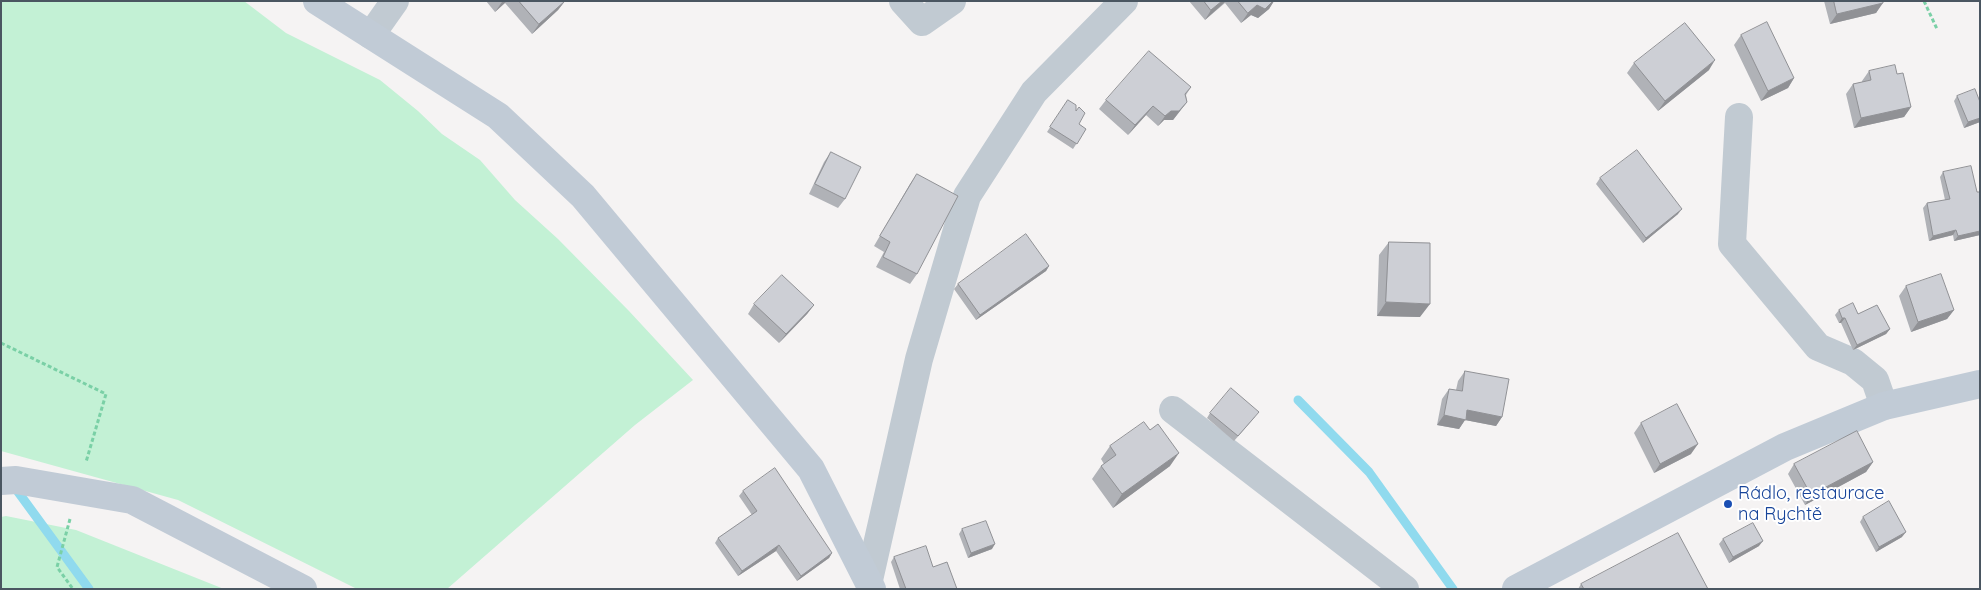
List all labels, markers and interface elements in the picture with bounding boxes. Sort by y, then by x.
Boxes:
place label: Rádlo, restaurace na Rychtě [1738,483,1885,526]
marker: Rádlo, restaurace na Rychtě [1722,498,1734,510]

